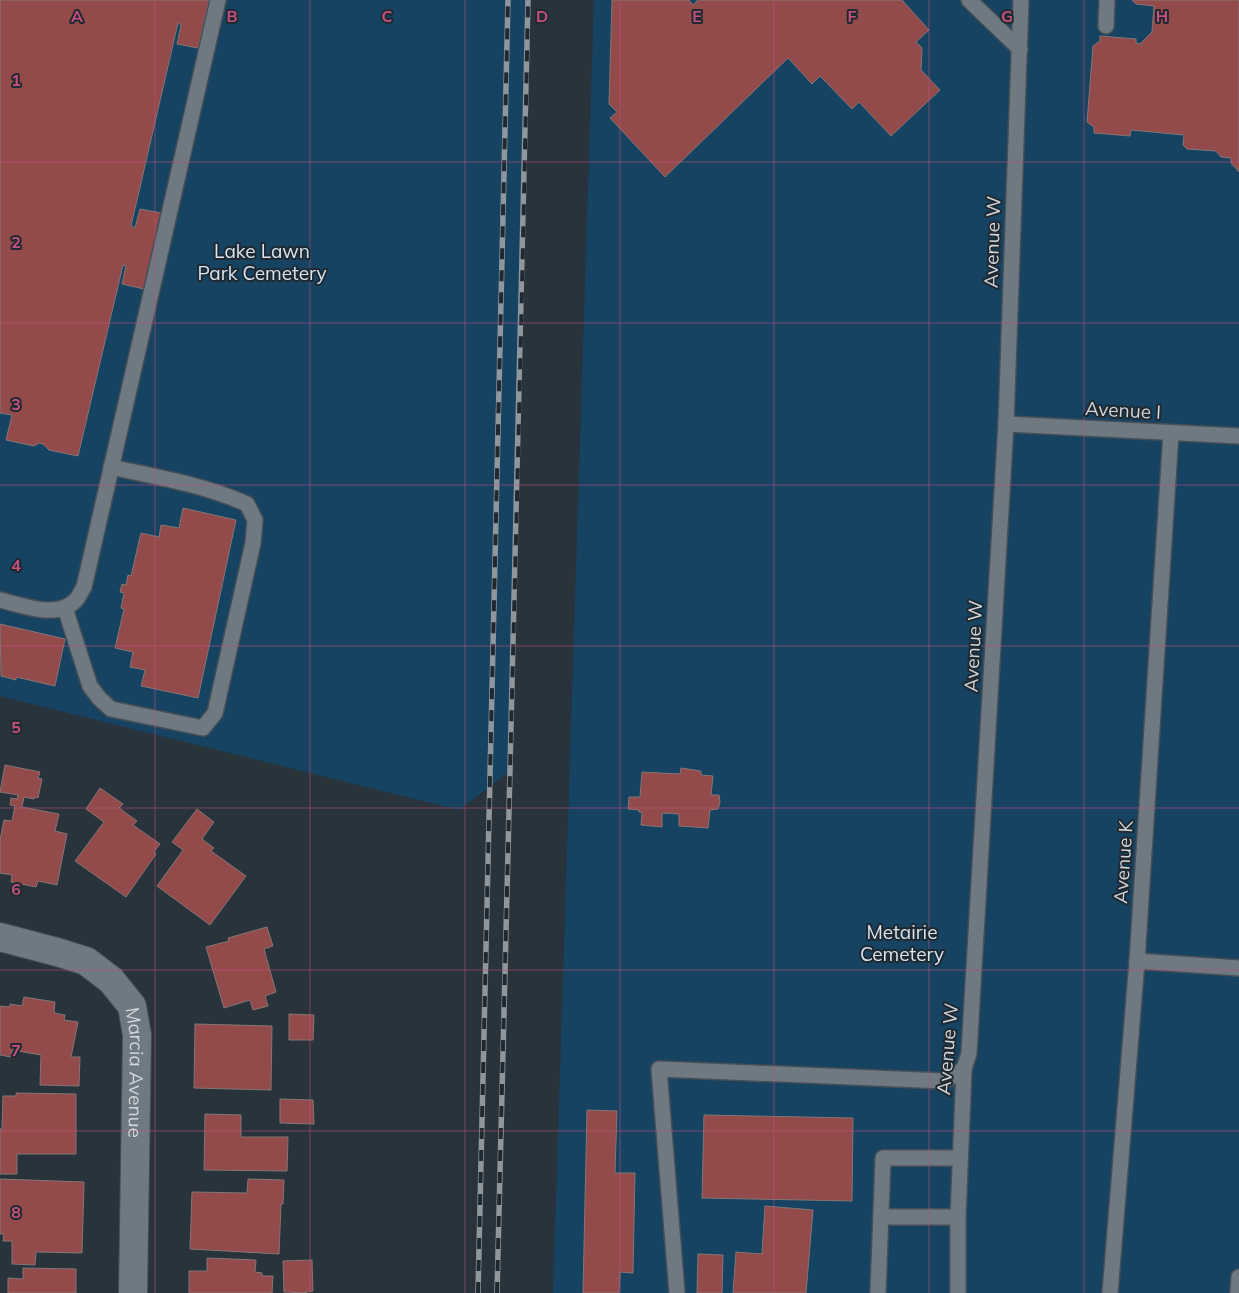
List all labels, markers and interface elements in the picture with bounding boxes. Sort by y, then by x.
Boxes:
text: A [71,6,83,26]
text: B [226,6,238,26]
text: C [382,6,393,26]
text: D [536,6,548,26]
text: E [692,6,702,26]
text: F [847,6,857,26]
text: G [1001,6,1013,26]
text: H [1156,6,1168,26]
text: 1 [11,70,21,90]
street label: Avenue W [978,195,1006,289]
text: 2 [11,232,21,252]
park label: Lake Lawn Park Cemetery [197,239,327,285]
text: 3 [11,394,21,414]
street label: Avenue I [1084,396,1162,424]
text: 4 [11,555,21,575]
street label: Avenue W [959,599,987,693]
text: 5 [11,717,21,737]
street label: Avenue K [1108,819,1138,904]
text: 6 [11,879,21,899]
park label: Metairie Cemetery [860,920,944,966]
street label: Avenue W [931,1002,963,1096]
street label: Marcia Avenue [120,1005,149,1138]
text: 7 [11,1040,21,1060]
text: 8 [11,1202,21,1222]

